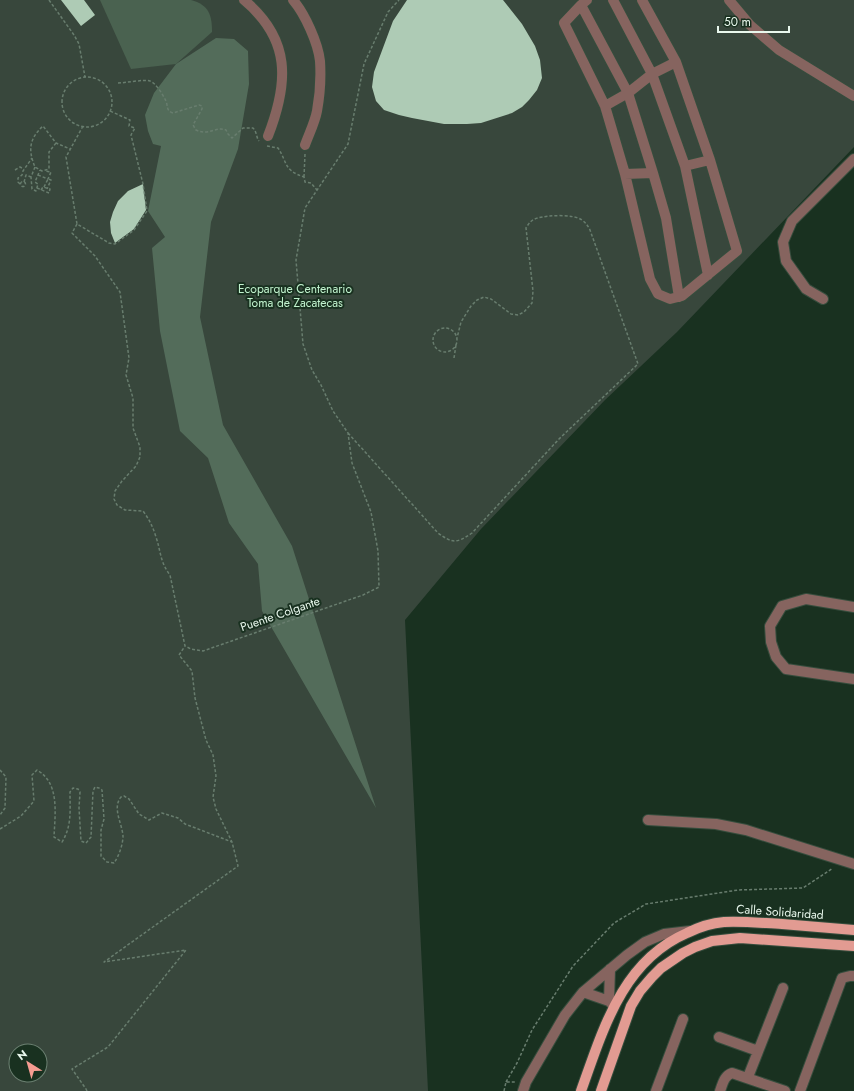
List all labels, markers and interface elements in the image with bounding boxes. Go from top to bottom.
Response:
scale bar [718,8,789,34]
text: 50 m [724,13,751,31]
park label: Ecoparque Centenario Toma de Zacatecas [238,280,352,312]
street label: Puente Colgante [238,592,322,636]
street label: Calle Solidaridad [736,900,824,924]
north arrow [8,1043,48,1083]
text: N [14,1046,30,1064]

